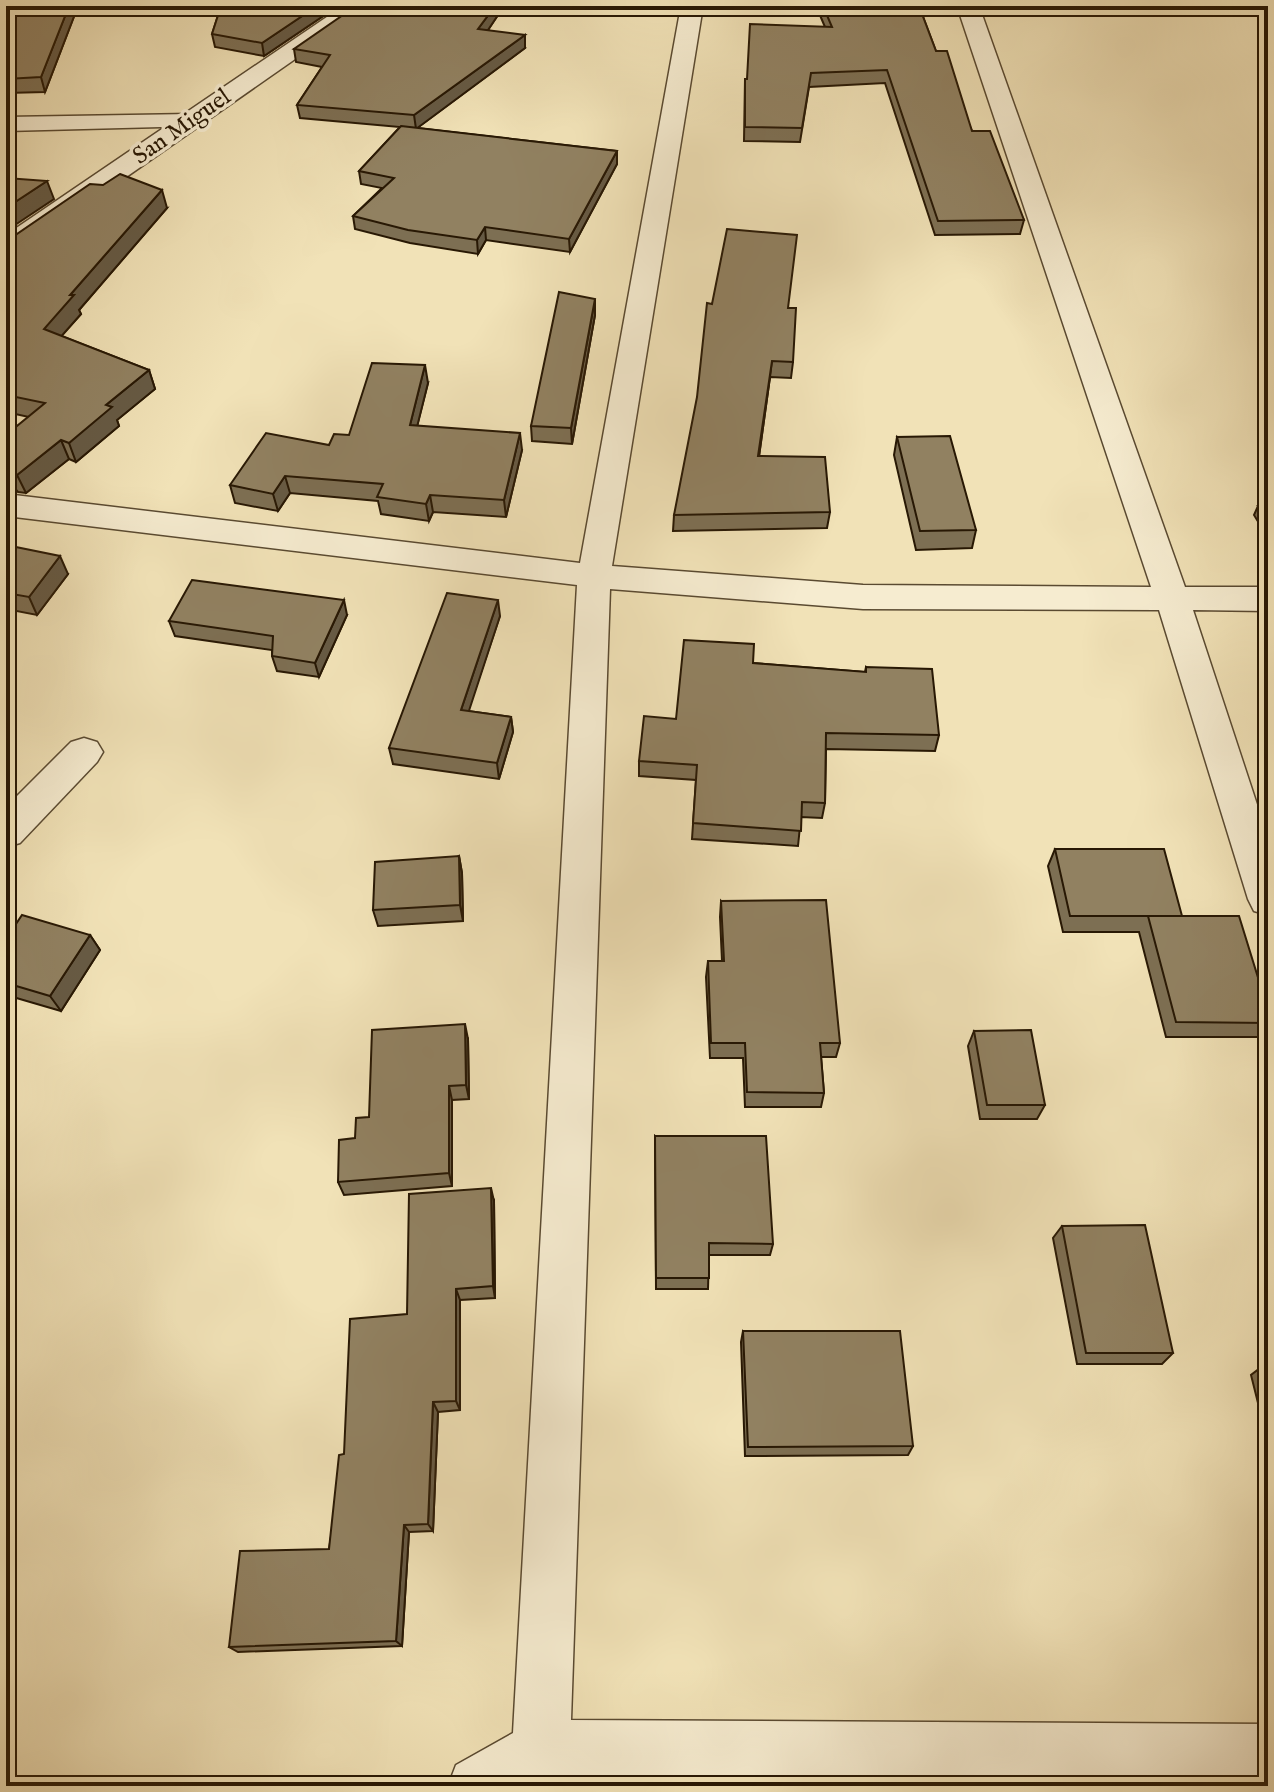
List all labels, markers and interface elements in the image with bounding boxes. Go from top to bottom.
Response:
street label: San Miguel [127,82,237,172]

